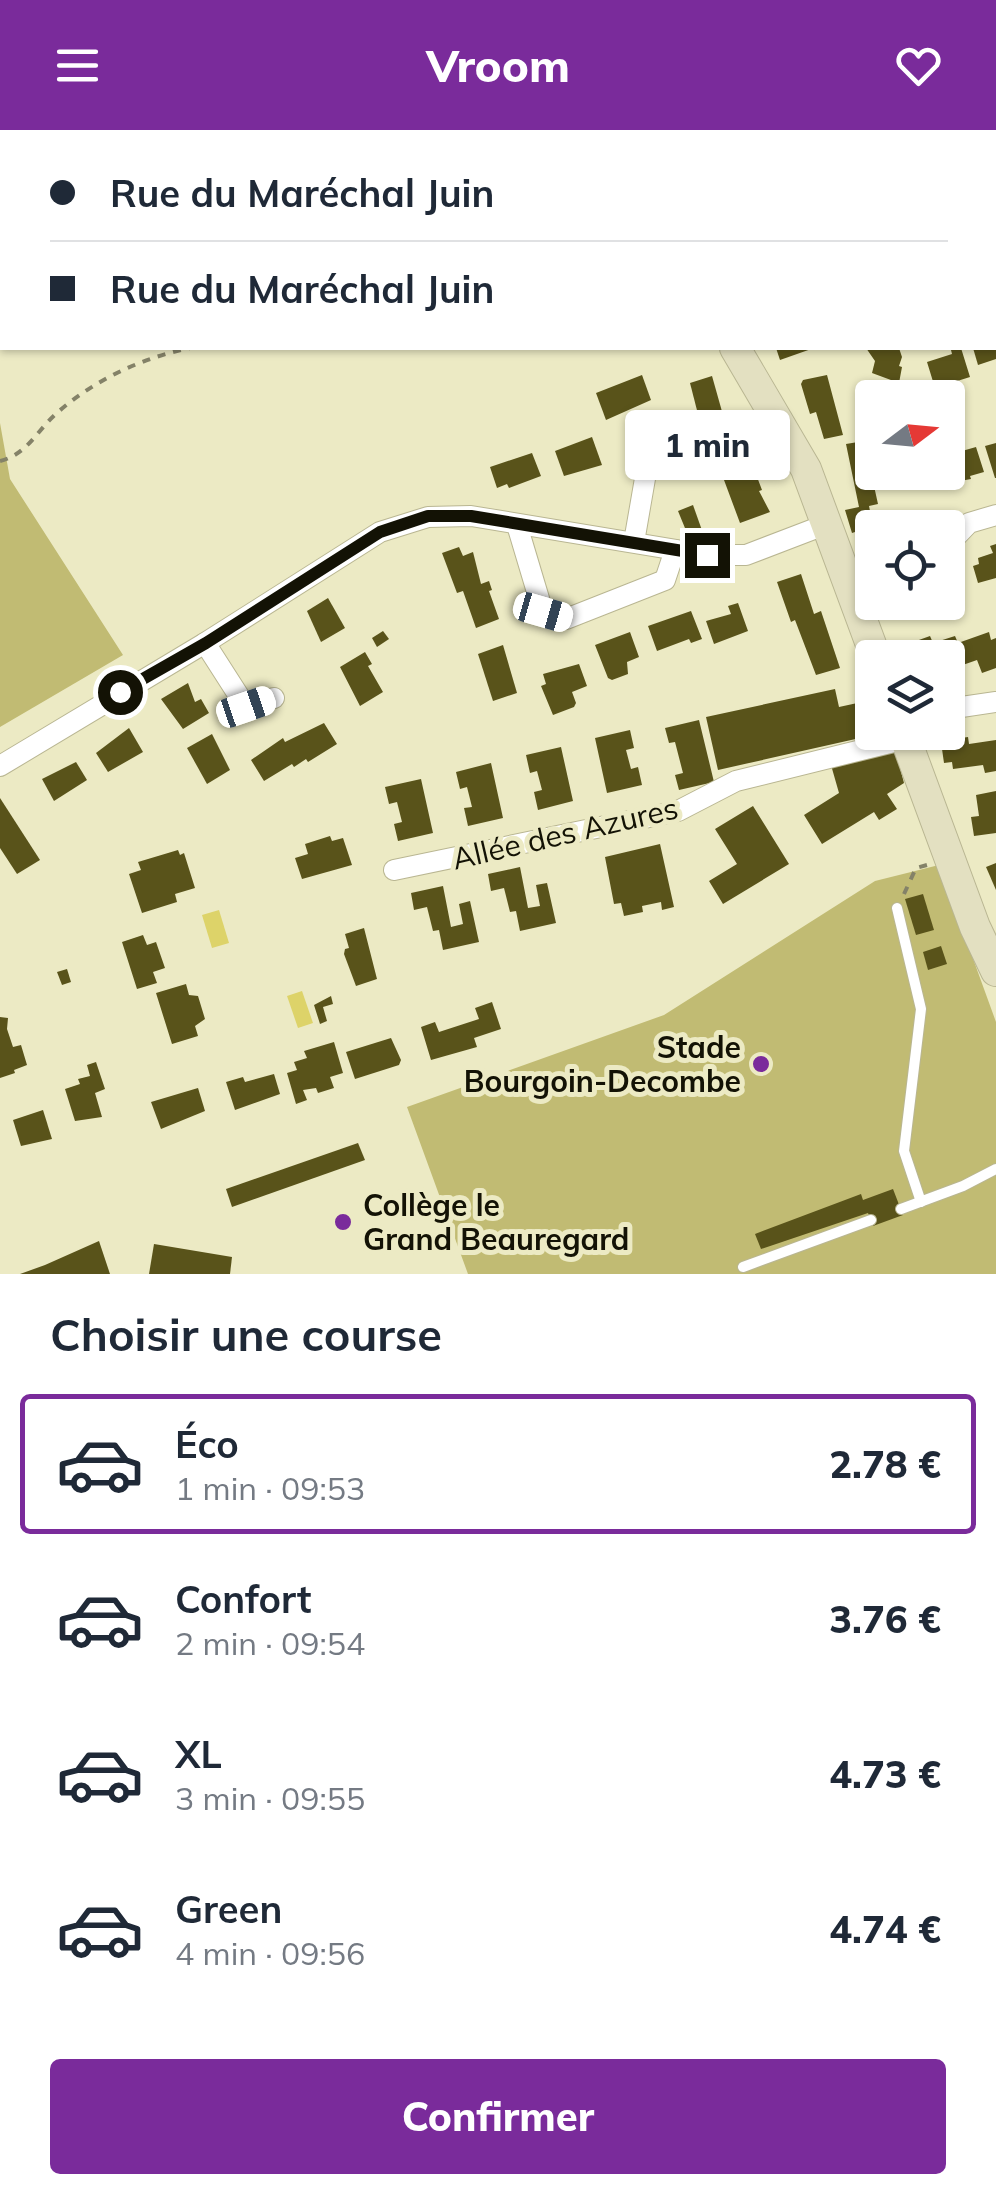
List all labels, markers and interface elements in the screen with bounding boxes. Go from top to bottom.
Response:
text: Vroom [426,37,570,93]
icon: menu [50,38,105,93]
icon: heart [891,38,946,93]
text: Rue du Maréchal Juin [110,169,494,217]
text: Rue du Maréchal Juin [110,265,494,313]
north arrow [855,380,965,490]
map controls [855,380,965,750]
callout: 1 min [624,410,790,480]
text: 1 min [665,425,750,465]
button: locate [855,510,965,620]
route end [685,533,730,578]
car [510,589,576,635]
button: layers [855,640,965,750]
route start [98,670,143,715]
car [213,683,279,731]
street label: Allée des Azures [448,789,682,877]
place label: Stade Bourgoin-Decombe [464,1028,741,1100]
marker: Stade Bourgoin-Decombe [750,1053,772,1075]
place label: Collège le Grand Beauregard [363,1186,629,1258]
marker: Collège le Grand Beauregard [332,1211,354,1233]
text: Choisir une course [50,1306,442,1362]
icon: car [55,1419,145,1509]
text: Éco [175,1420,239,1468]
text: 2.78 € [829,1440,941,1488]
text: 1 min · 09:53 [175,1468,365,1508]
icon: car [55,1574,145,1664]
text: Confort [175,1575,312,1623]
text: 3.76 € [829,1595,941,1643]
text: 2 min · 09:54 [175,1623,365,1663]
icon: car [55,1729,145,1819]
text: XL [175,1730,222,1778]
text: 4.73 € [829,1750,941,1798]
text: 3 min · 09:55 [175,1778,365,1818]
icon: car [55,1884,145,1974]
text: Green [175,1885,282,1933]
text: 4.74 € [829,1905,941,1953]
text: 4 min · 09:56 [175,1933,365,1973]
button: Confirmer [50,2059,946,2174]

